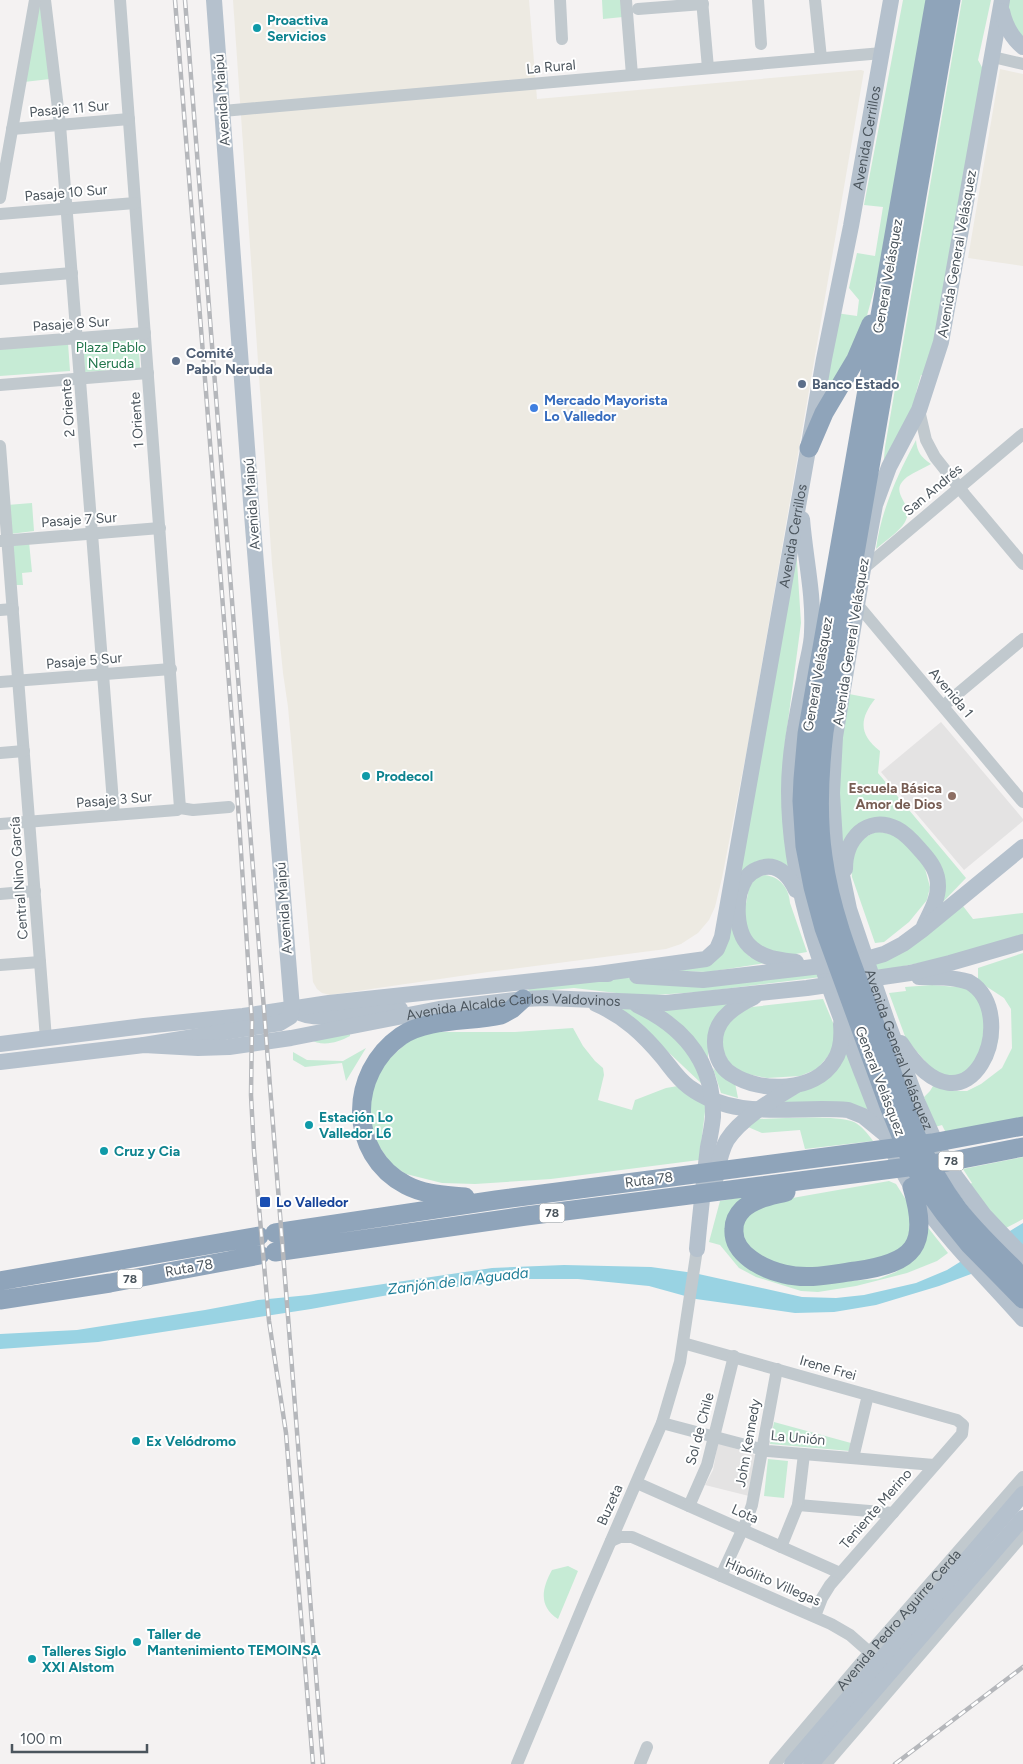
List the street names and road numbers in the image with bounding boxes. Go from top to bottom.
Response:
street label: Avenida Maipú [210,53,234,147]
street label: La Rural [526,56,576,78]
street label: Avenida Cerrillos [849,85,884,191]
street label: Pasaje 11 Sur [29,97,110,121]
street label: Avenida General Velásquez [934,169,980,339]
street label: Pasaje 10 Sur [24,181,108,205]
street label: General Velásquez [870,217,906,335]
street label: Pasaje 8 Sur [32,313,110,335]
street label: 2 Oriente [57,378,79,438]
street label: 1 Oriente [127,391,147,449]
street label: Avenida Maipú [240,457,264,551]
street label: San Andrés [900,461,966,519]
street label: Avenida Cerrillos [775,483,810,589]
street label: Pasaje 7 Sur [41,509,118,531]
street label: Avenida General Velásquez [829,557,873,727]
street label: General Velásquez [800,615,836,733]
street label: Pasaje 5 Sur [45,649,123,673]
street label: Avenida 1 [925,665,977,721]
street label: Pasaje 3 Sur [75,788,153,812]
street label: Central Nino García [6,816,32,940]
street label: Avenida Maipú [272,861,296,955]
street label: Avenida General Velásquez [862,968,938,1132]
street label: Avenida Alcalde Carlos Valdovinos [405,989,621,1024]
street label: General Velásquez [851,1024,909,1138]
road number: 78 [938,1152,964,1170]
street label: Ruta 78 [624,1169,674,1191]
road number: 78 [540,1204,564,1222]
street label: Ruta 78 [164,1255,214,1281]
road number: 78 [118,1270,142,1288]
street label: Irene Frei [798,1352,858,1384]
street label: Sol de Chile [682,1391,718,1467]
street label: John Kennedy [732,1397,764,1488]
street label: La Unión [770,1427,826,1449]
street label: Teniente Merino [837,1465,915,1553]
street label: Buzeta [593,1482,627,1528]
street label: Lota [729,1501,761,1527]
street label: Avenida Pedro Aguirre Cerda [833,1546,964,1694]
street label: Hipólito Villegas [723,1554,823,1610]

